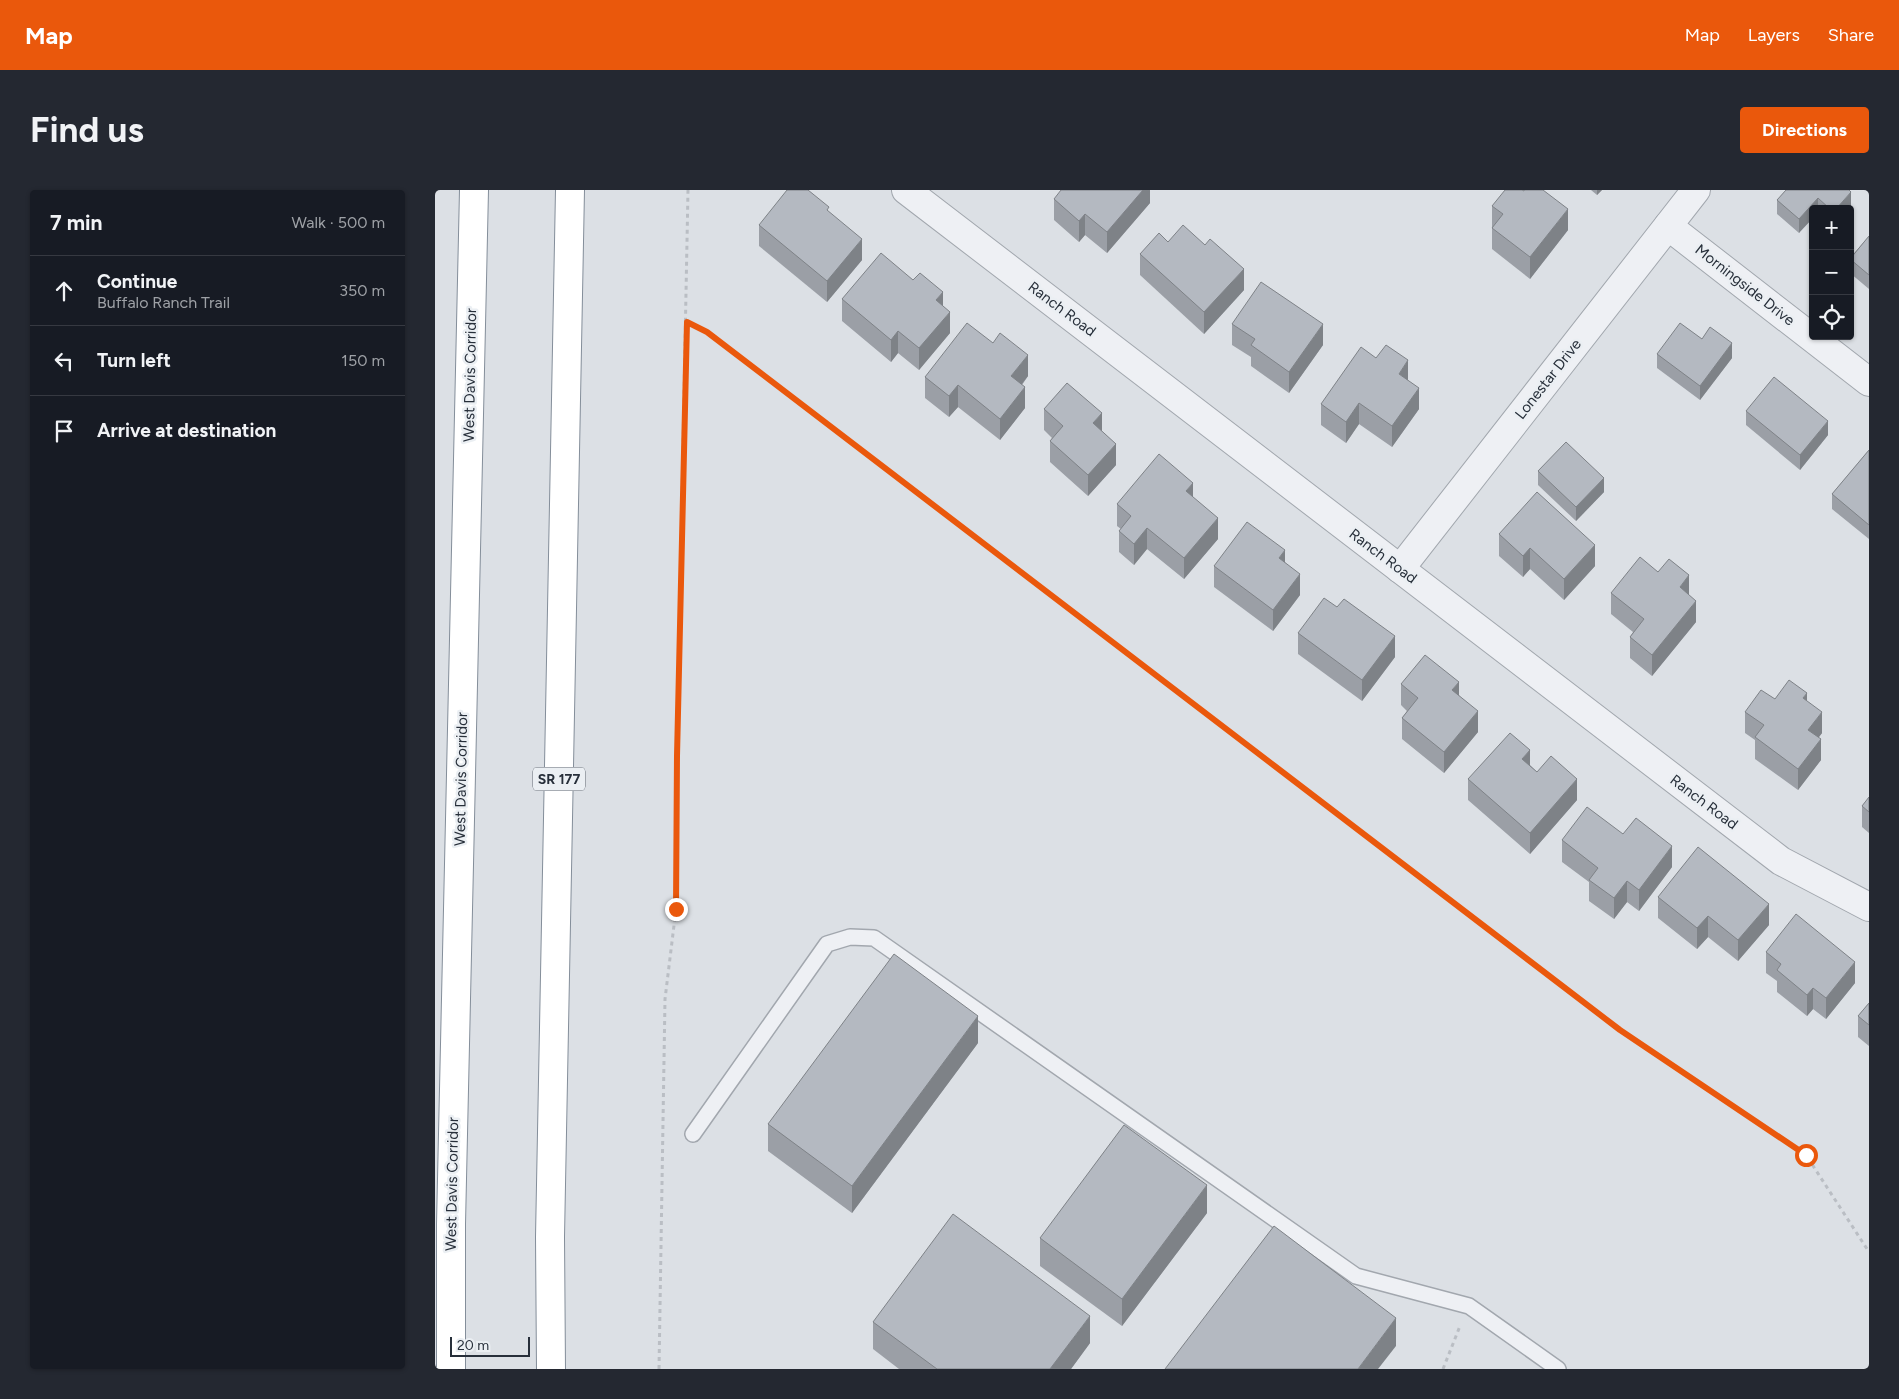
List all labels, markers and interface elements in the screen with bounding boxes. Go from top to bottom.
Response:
text: Map [25,21,73,50]
text: Map [1685,24,1720,46]
text: Layers [1748,24,1800,46]
text: Share [1828,24,1874,46]
button: Directions [1740,107,1869,153]
text: Find us [30,109,144,151]
map controls [1809,205,1854,340]
button: + [1809,205,1854,250]
text: 7 min [50,210,102,235]
text: Walk · 500 m [292,213,385,232]
street label: Morningside Drive [1692,241,1798,329]
button: − [1809,250,1854,295]
text: Continue [97,270,177,293]
icon: ahead [50,277,78,305]
street label: Ranch Road [1025,278,1099,340]
text: 350 m [339,281,385,300]
text: Buffalo Ranch Trail [97,293,230,312]
button: locate [1809,295,1854,340]
street label: West Davis Corridor [460,308,480,442]
street label: Lonestar Drive [1511,335,1585,423]
icon: left [50,347,78,375]
text: Turn left [97,349,171,372]
text: 150 m [341,351,385,370]
icon: arrive [50,417,78,445]
text: Arrive at destination [97,419,276,442]
street label: Ranch Road [1346,525,1420,587]
street label: West Davis Corridor [451,712,471,846]
road number: SR 177 [533,768,585,790]
street label: Ranch Road [1667,771,1741,833]
route end [665,898,688,921]
street label: West Davis Corridor [442,1117,462,1251]
route start [1795,1144,1818,1167]
scale bar [450,1334,530,1357]
text: 20 m [457,1337,489,1354]

